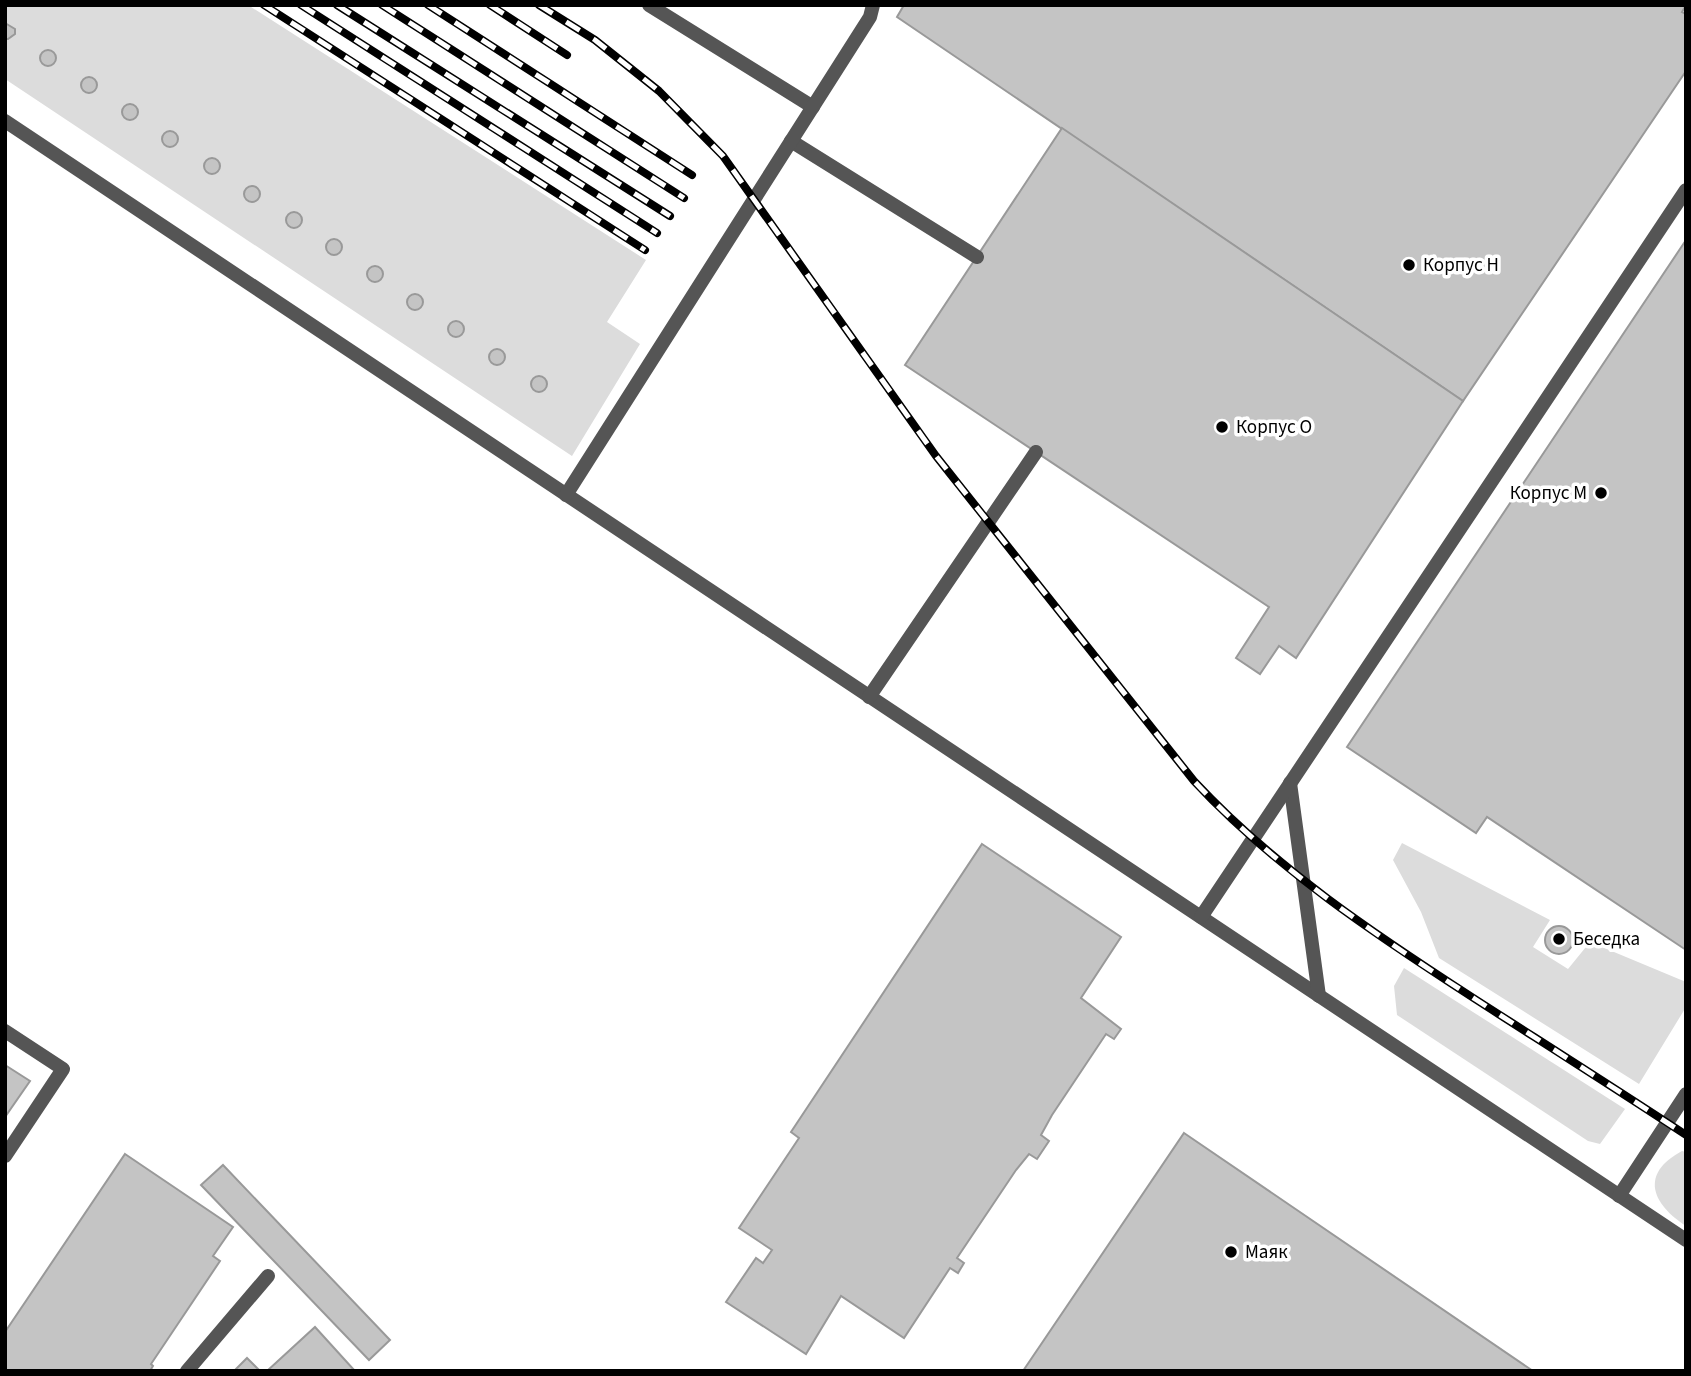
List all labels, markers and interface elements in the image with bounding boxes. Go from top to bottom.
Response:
place label: Корпус Н [1423,252,1499,279]
marker: Корпус Н [1401,257,1417,273]
place label: Корпус О [1236,414,1312,441]
marker: Корпус О [1214,419,1230,435]
place label: Корпус М [1510,480,1587,507]
marker: Корпус М [1593,485,1609,501]
place label: Беседка [1573,926,1640,953]
marker: Беседка [1551,931,1567,947]
place label: Маяк [1245,1239,1288,1266]
marker: Маяк [1223,1244,1239,1260]

